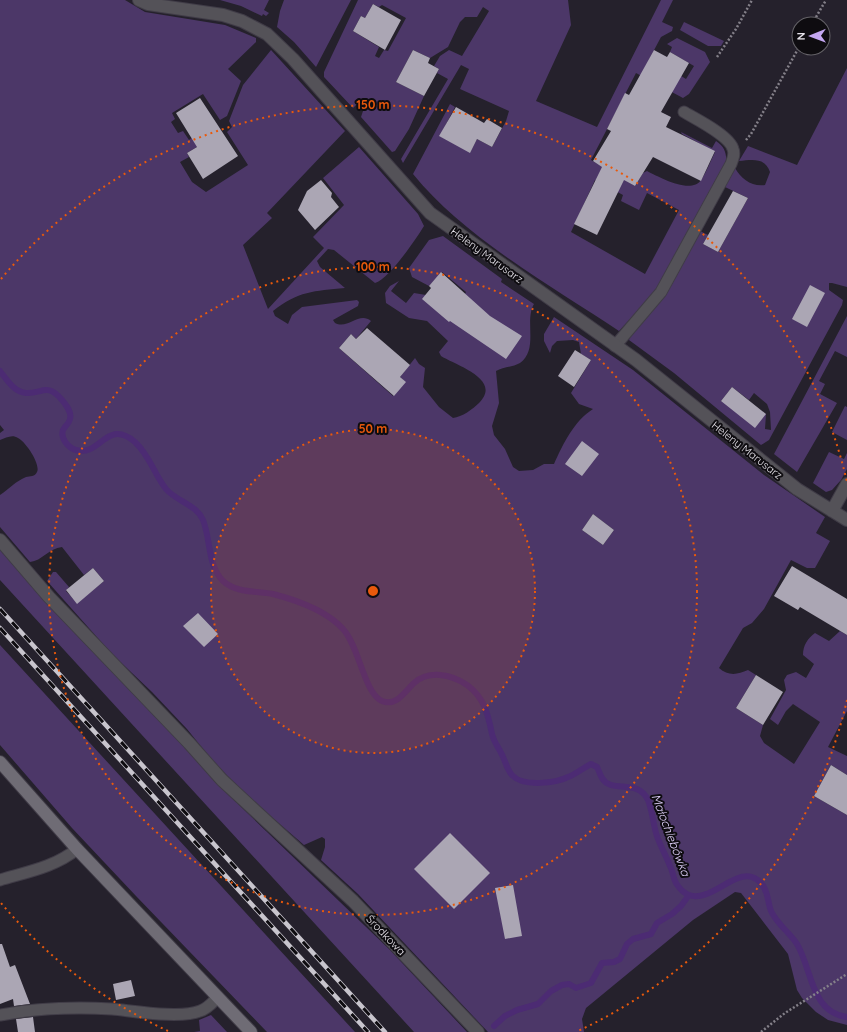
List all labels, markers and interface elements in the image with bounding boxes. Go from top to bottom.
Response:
north arrow [791,16,831,56]
text: N [794,32,808,40]
text: 150 m [356,97,390,112]
street label: Heleny Marusarz [448,224,526,286]
text: 100 m [356,259,390,274]
street label: Heleny Marusarz [709,418,785,482]
text: 50 m [359,421,387,436]
centre of rings [366,584,380,598]
water label: Małochlebówka [648,792,694,879]
street label: Środkowa [363,912,409,958]

